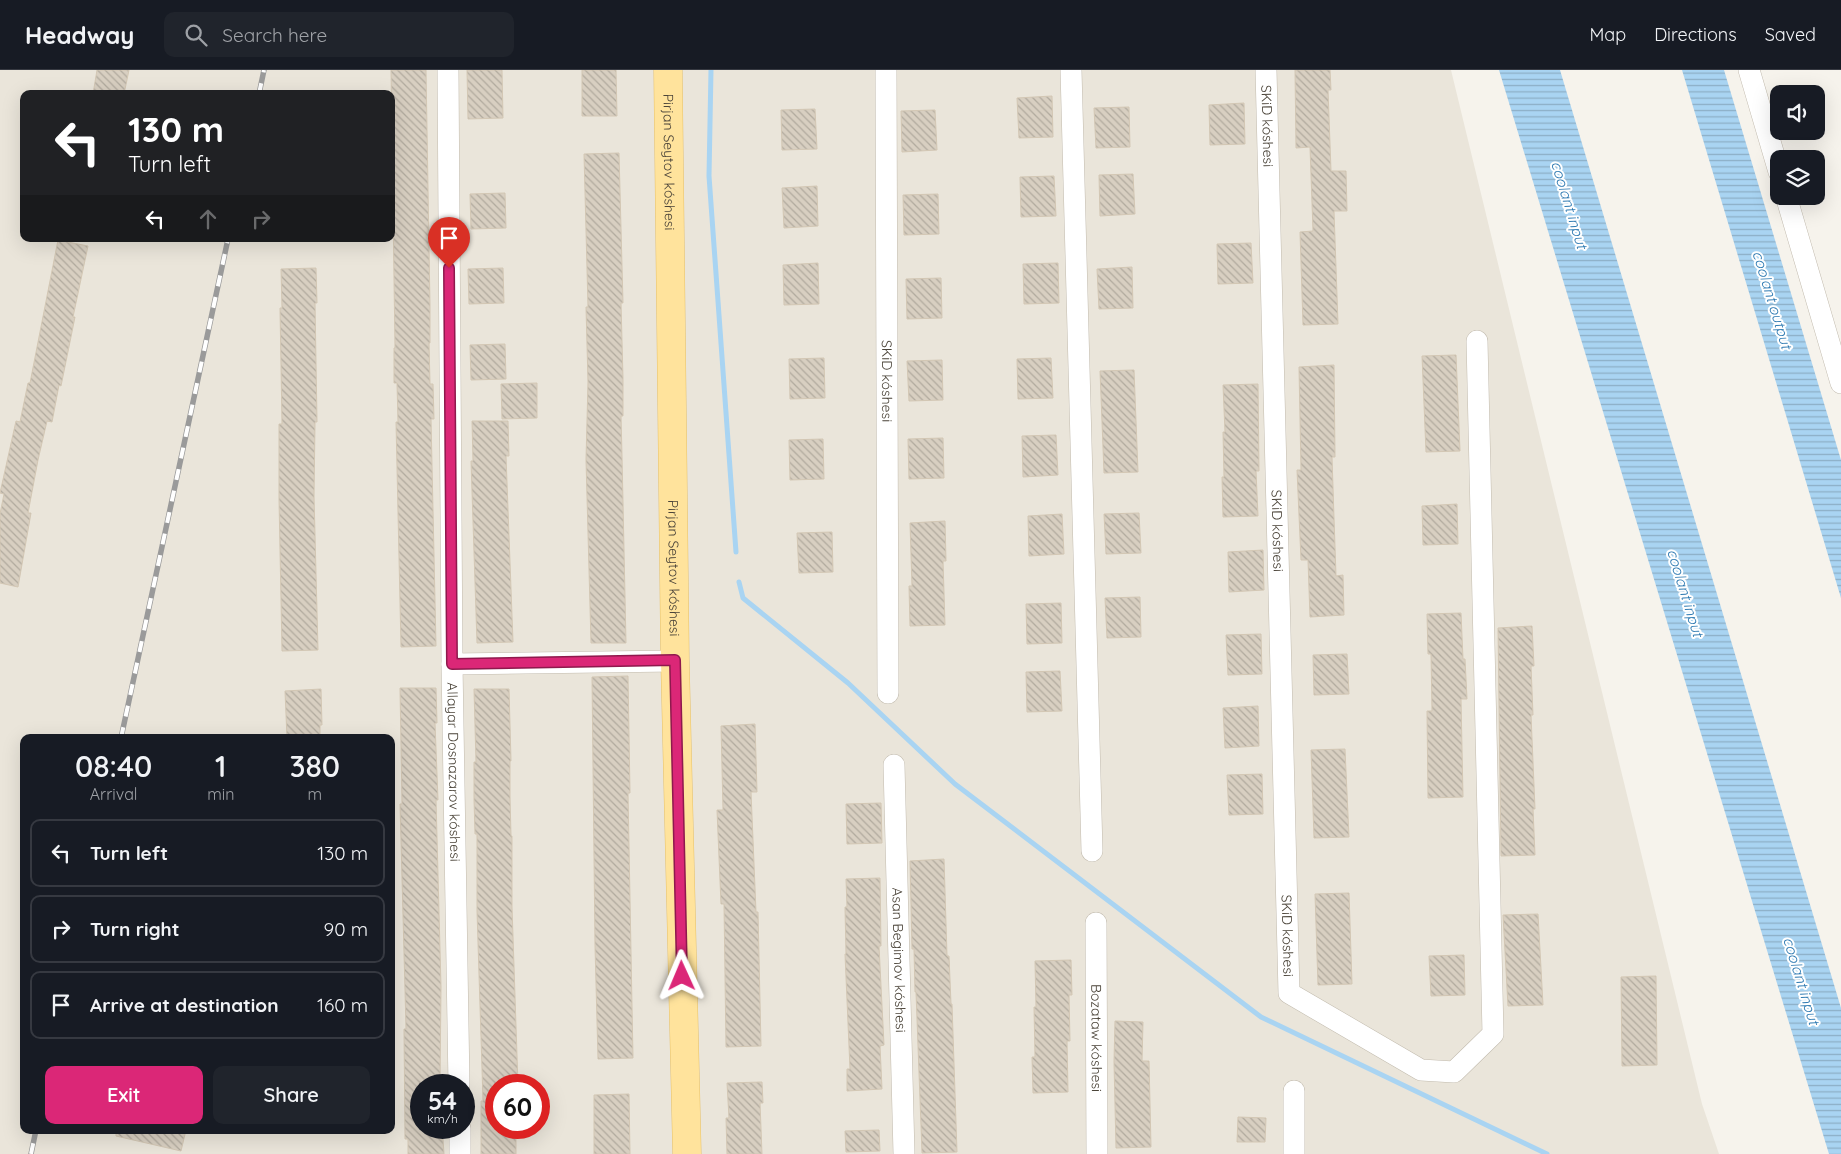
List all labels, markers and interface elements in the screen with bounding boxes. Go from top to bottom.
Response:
search box [164,12,514,57]
text: Headway [25,20,134,50]
icon: search [182,21,210,49]
text: Search here [222,23,327,47]
text: Map [1589,23,1626,46]
text: Directions [1654,23,1737,46]
text: Saved [1765,23,1816,46]
street label: SKiD kóshesi [1257,85,1277,167]
map controls [1770,85,1825,205]
button: sound [1770,85,1825,140]
street label: Pirjan Seytov kóshesi [659,94,679,230]
text: 130 m [128,107,224,151]
icon: left [45,110,110,175]
text: Turn left [128,150,211,178]
button: layers [1770,150,1825,205]
water label: coolant input [1547,159,1592,253]
icon: left [141,205,169,233]
icon: ahead [194,205,222,233]
icon: right [247,205,275,233]
pin [428,217,470,268]
icon: arrive [435,224,463,252]
water label: coolant output [1749,248,1797,353]
street label: SKiD kóshesi [878,340,896,422]
street label: SKiD kóshesi [1267,490,1288,572]
street label: Pirjan Seytov kóshesi [664,499,684,636]
water label: coolant input [1663,547,1708,641]
street label: Allayar Dosnazarov kóshesi [443,682,464,862]
text: 08:40 [75,747,152,785]
text: 1 [215,747,227,785]
text: 380 [289,747,340,785]
text: Arrival [90,784,138,804]
text: min [207,784,234,804]
text: m [307,784,322,804]
icon: left [47,839,75,867]
text: Turn left [90,841,168,865]
text: 130 m [317,841,368,865]
street label: Asan Begimov kóshesi [888,887,910,1033]
street label: SKiD kóshesi [1278,894,1298,977]
icon: right [47,915,75,943]
text: Turn right [90,917,179,941]
text: 90 m [324,917,368,941]
water label: coolant input [1779,935,1824,1029]
position arrow [655,949,707,1001]
street label: Bozataw kóshesi [1087,984,1106,1092]
icon: arrive [47,991,75,1019]
text: Arrive at destination [90,993,279,1017]
text: 160 m [317,993,368,1017]
button: Exit [45,1066,203,1124]
button: Share [213,1066,370,1124]
speed limit sign: 60 [485,1074,550,1139]
text: 54 [428,1085,457,1116]
text: km/h [427,1111,458,1126]

